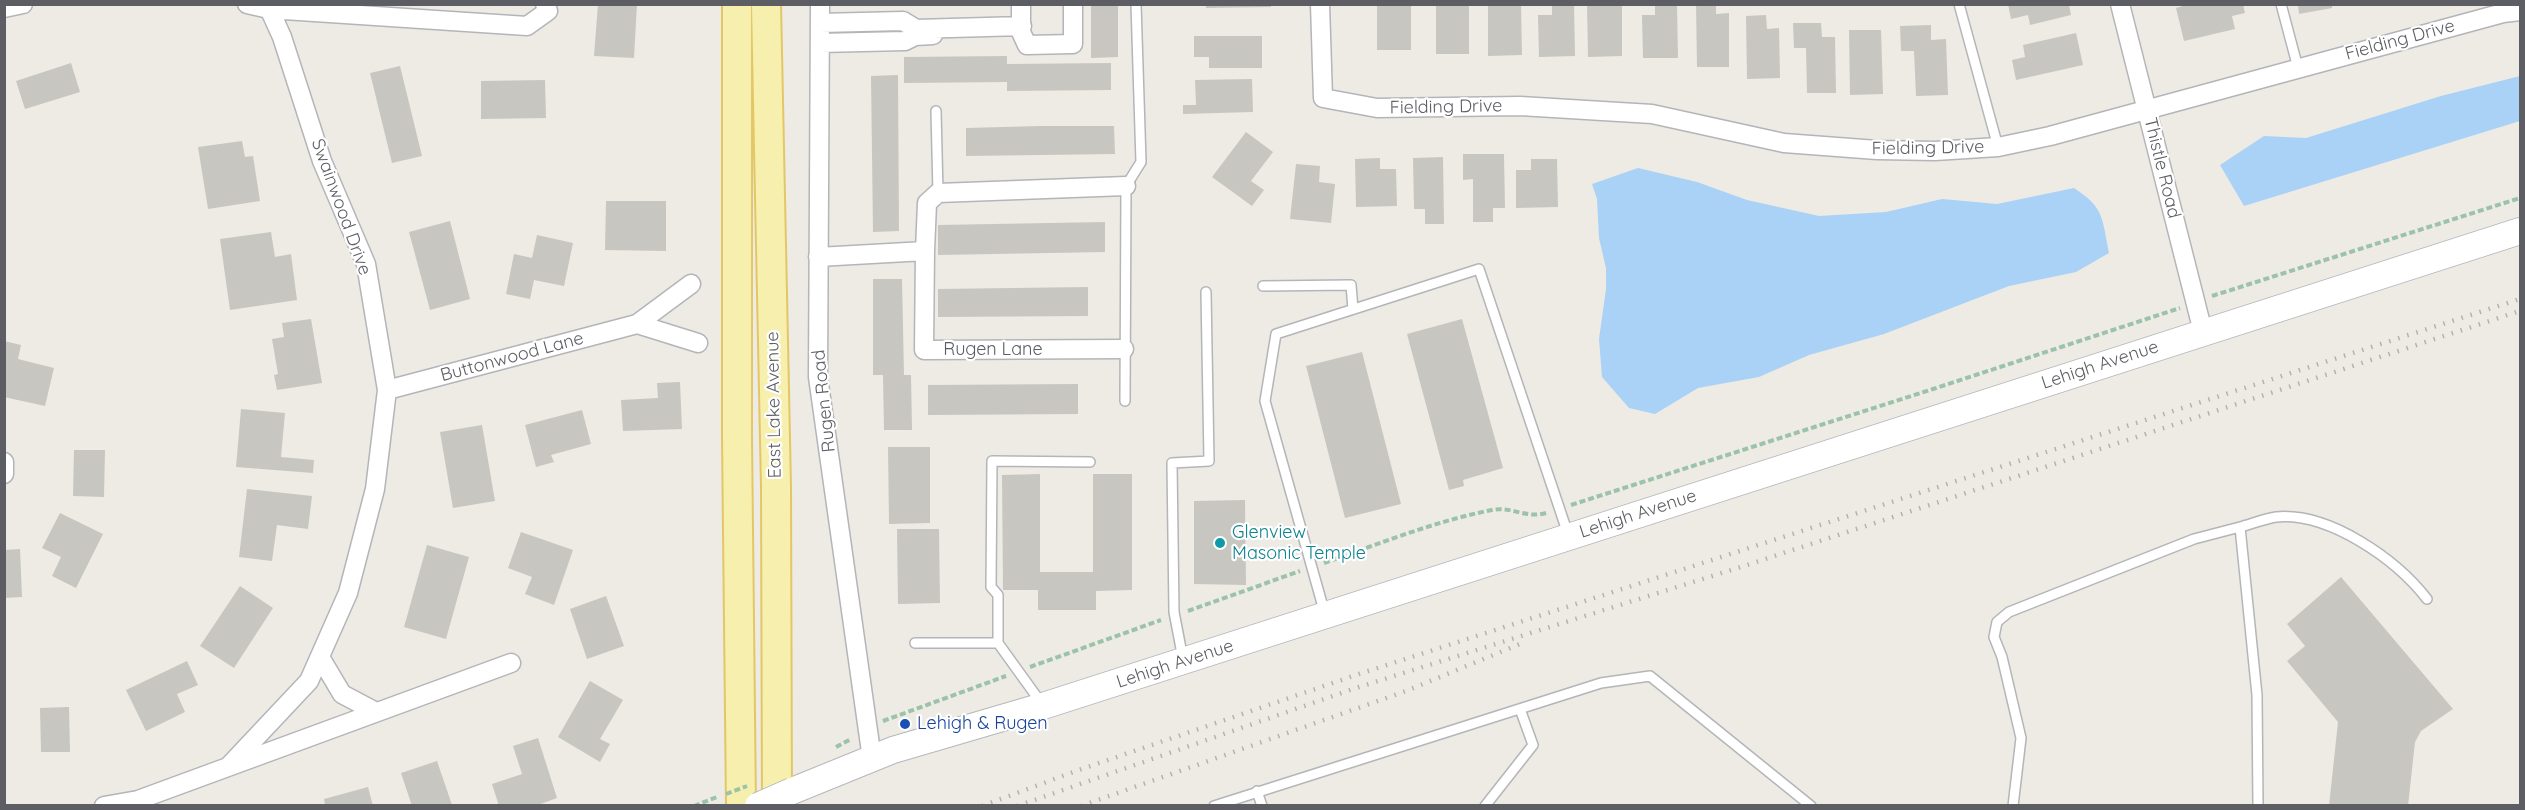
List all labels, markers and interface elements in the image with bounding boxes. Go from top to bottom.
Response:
street label: Fielding Drive [2343,15,2457,65]
street label: Fielding Drive [1389,95,1503,119]
street label: Thistle Road [2139,115,2185,221]
street label: Swainwood Drive [306,136,376,278]
street label: Fielding Drive [1871,136,1985,160]
street label: Buttonwood Lane [438,327,586,387]
street label: East Lake Avenue [762,331,786,479]
street label: Lehigh Avenue [2039,336,2161,394]
street label: Rugen Lane [943,339,1043,361]
street label: Rugen Road [808,349,840,453]
street label: Lehigh Avenue [1577,485,1699,543]
place label: Glenview Masonic Temple [1232,522,1366,564]
marker: Glenview Masonic Temple [1213,536,1227,550]
street label: Lehigh Avenue [1114,635,1236,693]
place label: Lehigh & Rugen [917,713,1048,735]
marker: Lehigh & Rugen [898,717,912,731]

